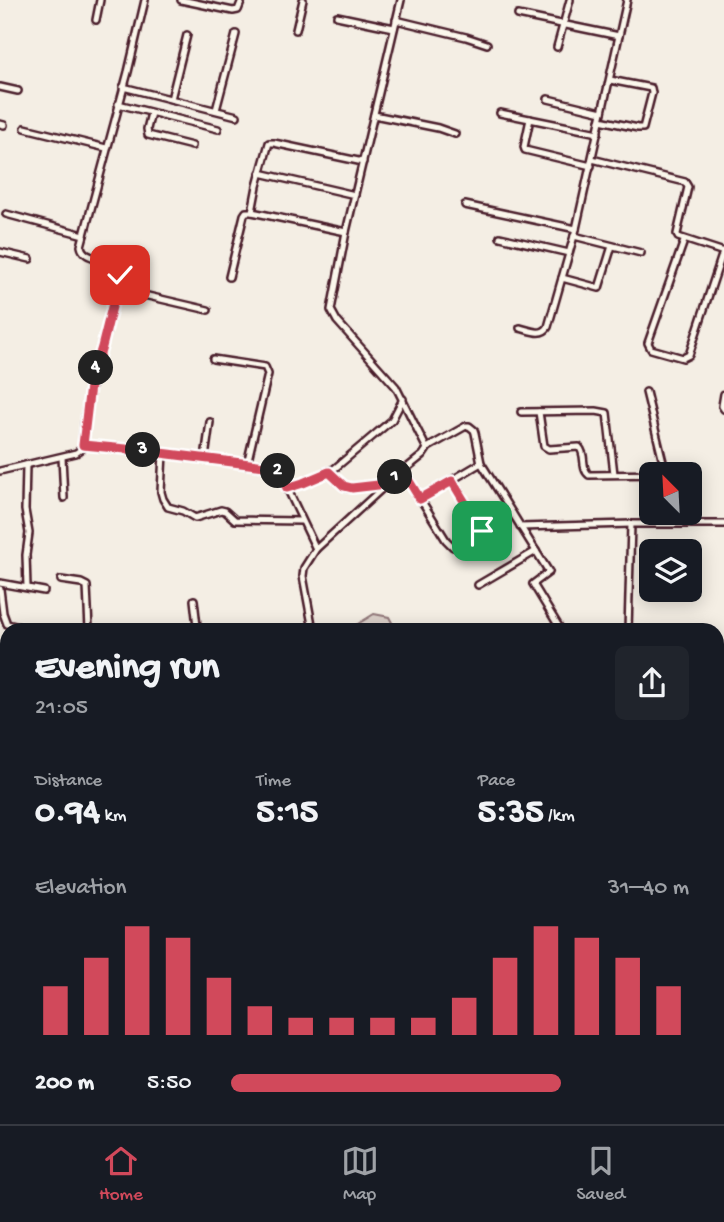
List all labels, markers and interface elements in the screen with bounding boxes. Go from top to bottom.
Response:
pin [90,245,150,305]
icon: check [101,256,139,294]
pin: 4 [78,350,114,386]
text: 4 [91,356,100,379]
pin: 3 [125,433,160,468]
text: 3 [138,438,147,461]
pin: 2 [260,454,296,489]
text: 2 [273,459,282,482]
pin: 1 [378,460,412,494]
north arrow [639,462,702,525]
map controls [639,462,702,602]
text: 1 [391,465,398,488]
pin [452,501,512,561]
icon: arrive [463,512,501,550]
button: layers [639,539,702,602]
button: share [615,646,689,720]
text: Evening run [35,647,219,691]
text: 21:05 [35,695,88,722]
text: Distance [35,770,102,793]
text: Time [256,770,291,793]
text: Pace [478,770,515,793]
text: 0.94 [35,793,100,834]
text: 5:15 [256,793,318,834]
text: 5:35 [478,793,544,834]
text: km [100,805,126,828]
text: /km [544,805,575,828]
text: Elevation [35,875,126,902]
text: 31–40 m [608,875,689,902]
text: 200 m [35,1070,94,1097]
text: 5:50 [147,1070,191,1097]
tab: Home [99,1142,143,1207]
tab: Map [341,1142,379,1207]
tab: Saved [576,1142,625,1207]

